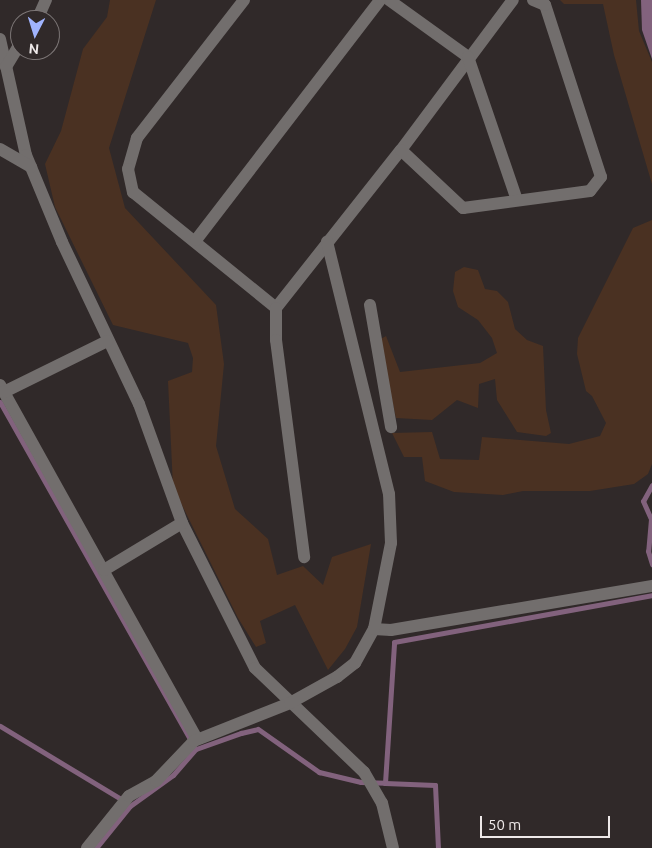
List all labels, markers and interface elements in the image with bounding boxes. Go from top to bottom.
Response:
north arrow [10,10,60,60]
text: N [28,41,40,57]
scale bar [482,806,612,838]
text: 50 m [488,816,521,833]

